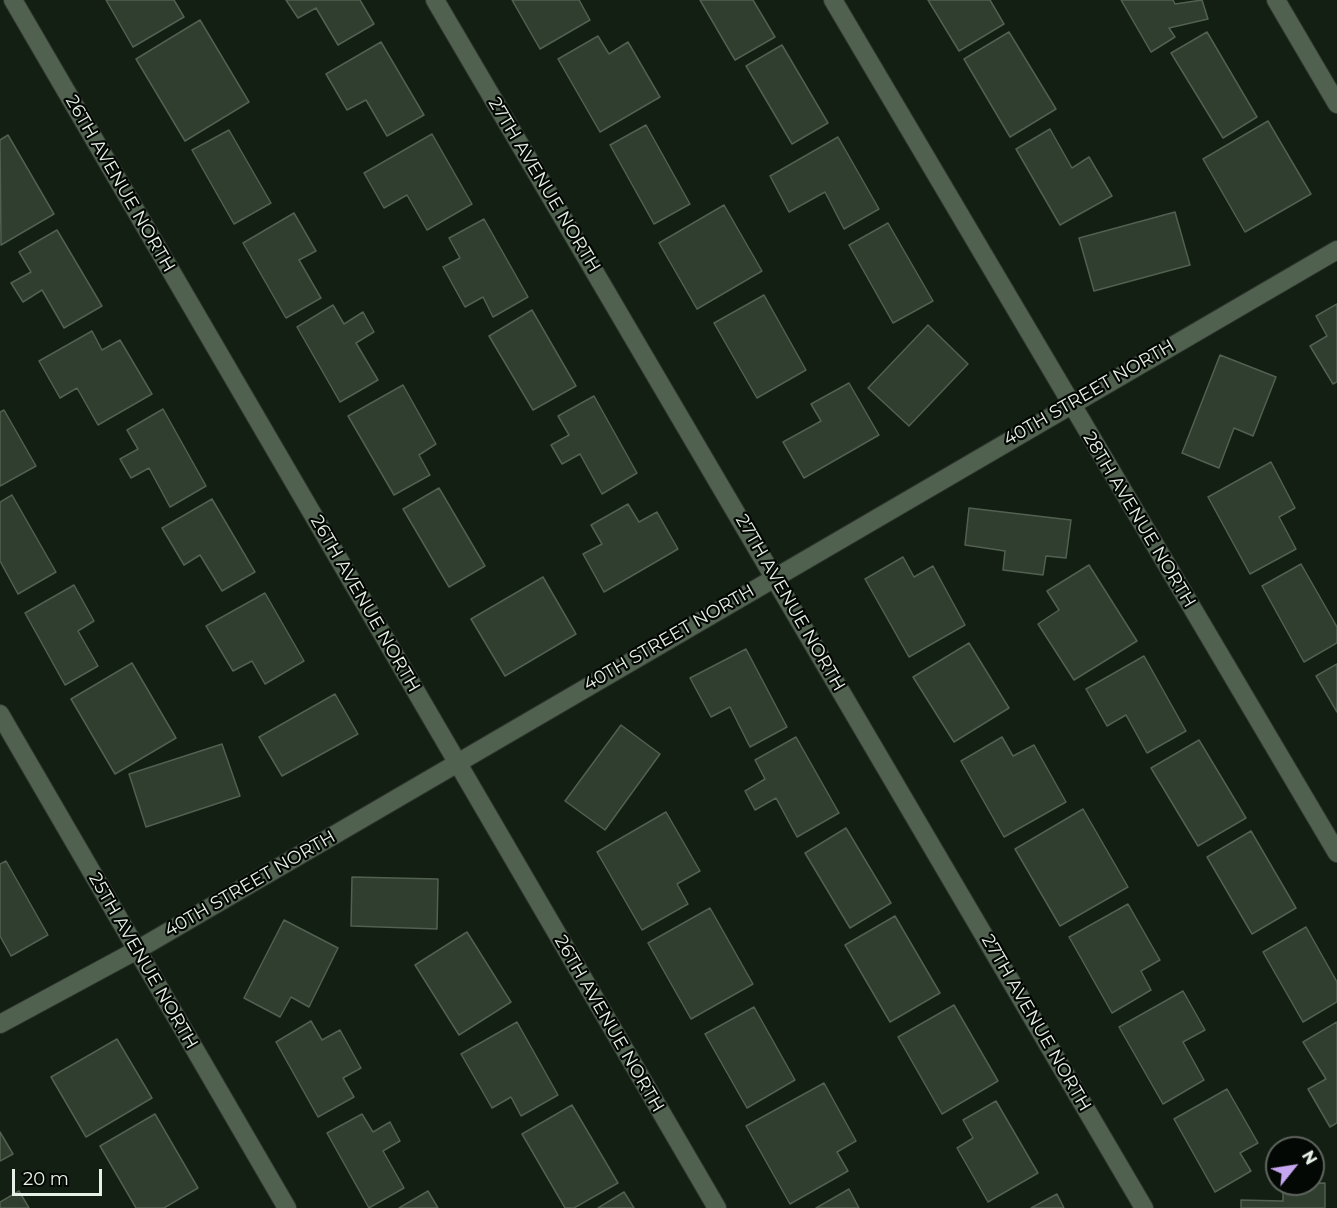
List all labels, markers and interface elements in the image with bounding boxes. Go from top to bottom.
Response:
street label: 26TH AVENUE NORTH [61,92,179,276]
street label: 27TH AVENUE NORTH [483,94,605,276]
street label: 40TH STREET NORTH [1000,335,1178,451]
street label: 28TH AVENUE NORTH [1078,428,1200,612]
street label: 27TH AVENUE NORTH [731,511,849,695]
street label: 26TH AVENUE NORTH [306,512,424,696]
street label: 40TH STREET NORTH [580,580,758,696]
street label: 40TH STREET NORTH [161,826,339,942]
street label: 25TH AVENUE NORTH [84,869,202,1053]
street label: 27TH AVENUE NORTH [977,931,1095,1115]
street label: 26TH AVENUE NORTH [550,932,668,1116]
north arrow [1265,1136,1325,1196]
text: N [1298,1147,1321,1168]
scale bar [15,1157,105,1195]
text: 20 m [23,1168,69,1190]

